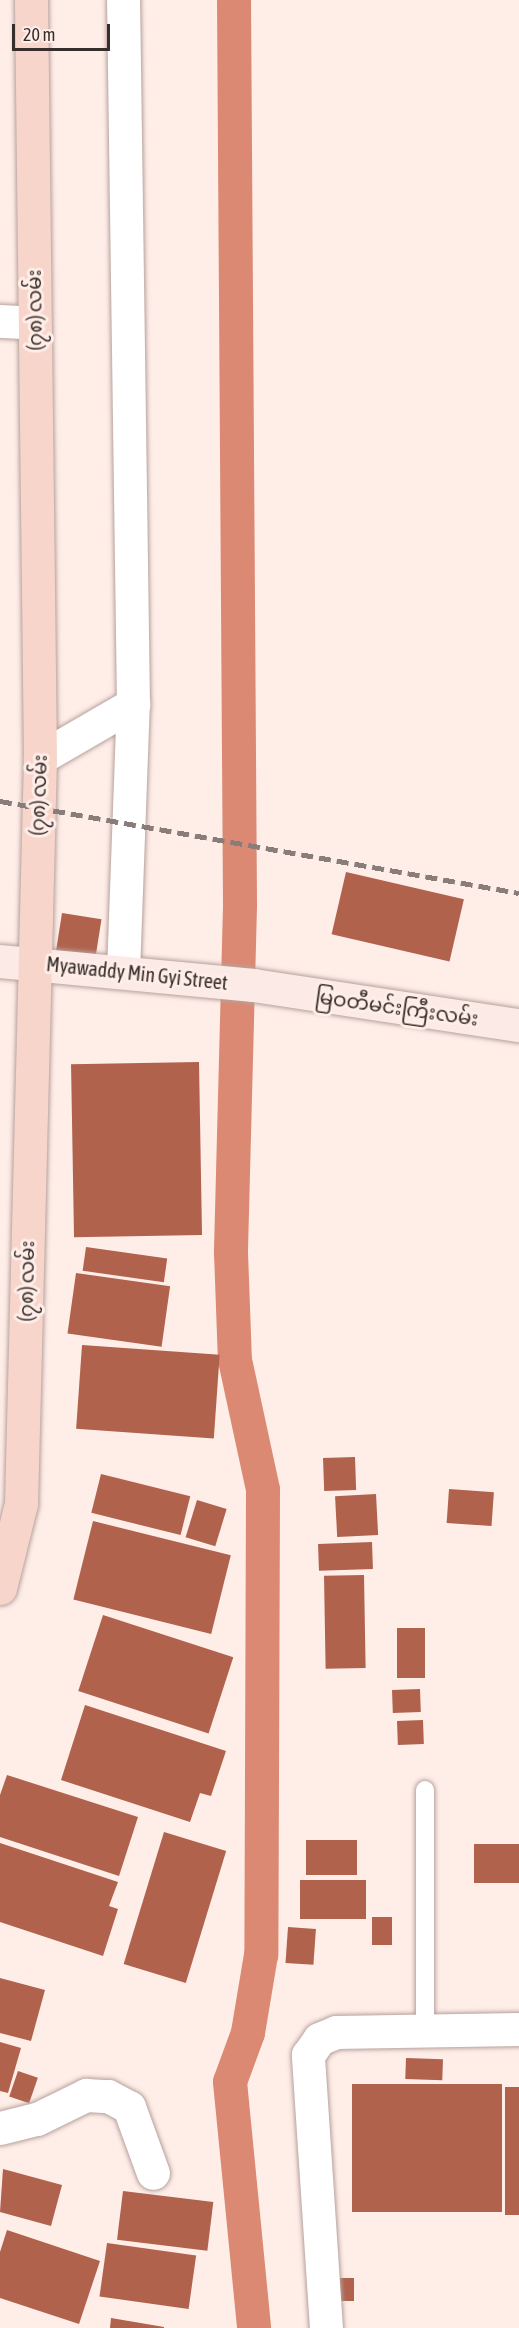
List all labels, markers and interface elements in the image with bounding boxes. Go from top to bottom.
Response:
scale bar [15,12,112,50]
text: 20 m [23,24,55,45]
street label: (၇၈) လမ်း [21,269,47,351]
street label: (၇၈) လမ်း [25,754,51,836]
street label: Myawaddy Min Gyi Street [45,952,229,994]
street label: မြဝတီမင်းကြီးလမ်း [314,984,480,1030]
street label: (၇၈) လမ်း [13,1240,39,1322]

